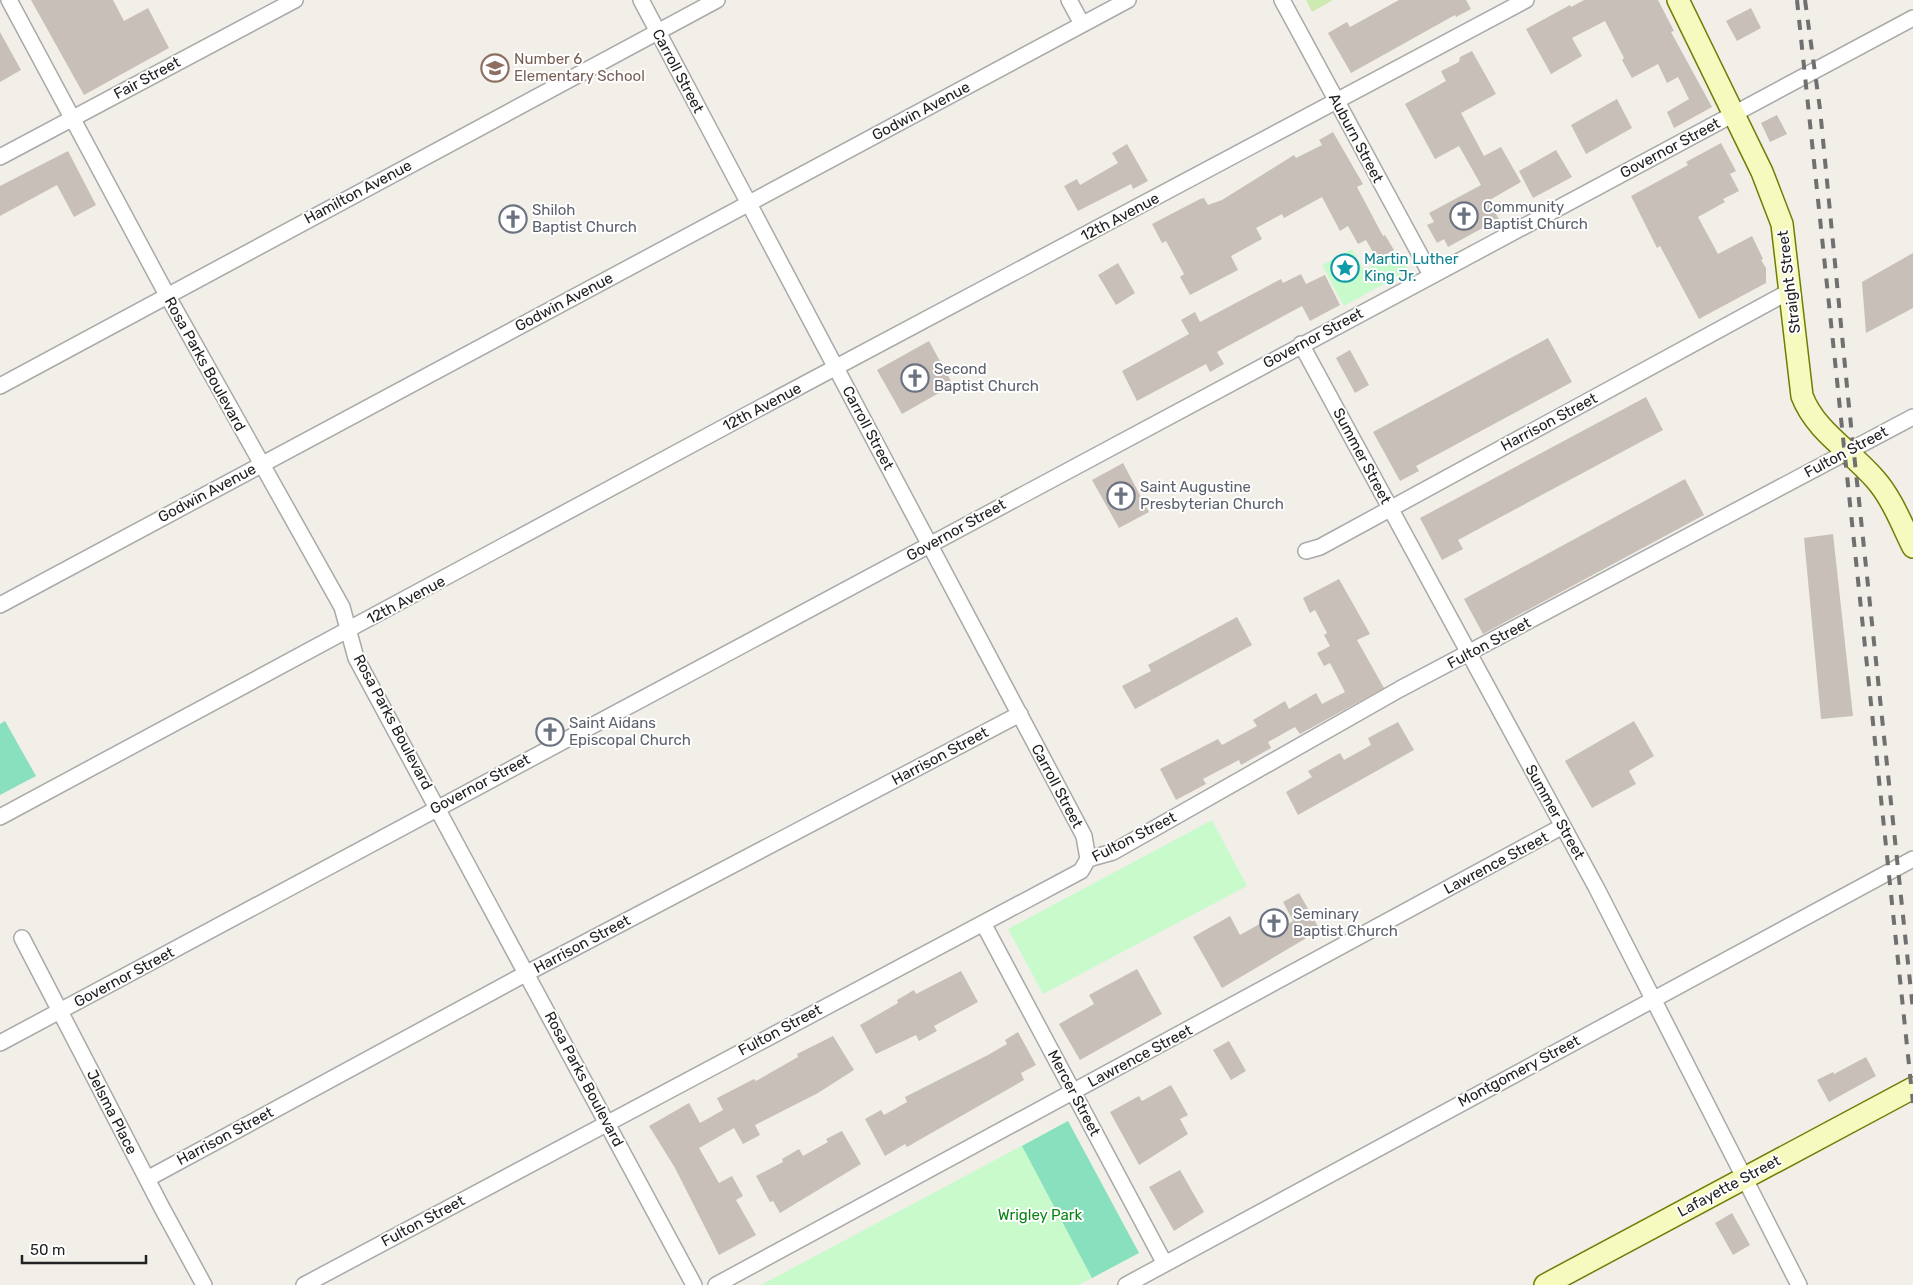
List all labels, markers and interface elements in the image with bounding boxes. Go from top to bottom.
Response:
street label: Carroll Street [648,26,708,116]
place label: Number 6 Elementary School [514,50,645,85]
street label: Fair Street [111,53,183,103]
school or university icon: Number 6 Elementary School [480,53,510,83]
street label: Godwin Avenue [869,78,973,144]
street label: Auburn Street [1325,90,1387,186]
street label: Governor Street [1617,114,1723,182]
street label: Hamilton Avenue [301,156,415,228]
street label: 12th Avenue [1078,189,1162,245]
place label: Community Baptist Church [1483,198,1588,233]
place label: Shiloh Baptist Church [532,201,637,236]
church icon: Community Baptist Church [1449,201,1479,231]
church icon: Shiloh Baptist Church [498,204,528,234]
street label: Straight Street [1774,229,1804,334]
place label: Martin Luther King Jr. [1364,250,1459,285]
place icon: Martin Luther King Jr. [1330,253,1360,283]
street label: Godwin Avenue [512,269,616,335]
street label: Rosa Parks Boulevard [161,294,249,434]
street label: Governor Street [1260,304,1366,372]
place label: Second Baptist Church [934,360,1039,395]
church icon: Second Baptist Church [900,363,930,393]
street label: 12th Avenue [720,379,804,435]
street label: Carroll Street [838,383,898,473]
street label: Harrison Street [1498,389,1600,455]
street label: Summer Street [1329,405,1395,507]
street label: Fulton Street [1801,422,1891,482]
street label: Godwin Avenue [155,460,259,526]
place label: Saint Augustine Presbyterian Church [1140,478,1284,513]
church icon: Saint Augustine Presbyterian Church [1106,481,1136,511]
street label: Governor Street [903,495,1009,565]
street label: 12th Avenue [364,572,448,628]
street label: Fulton Street [1444,613,1534,673]
street label: Rosa Parks Boulevard [350,651,436,793]
place label: Saint Aidans Episcopal Church [569,714,691,749]
church icon: Saint Aidans Episcopal Church [535,717,565,747]
street label: Harrison Street [889,723,991,789]
street label: Carroll Street [1027,741,1087,831]
street label: Governor Street [427,750,533,818]
street label: Summer Street [1521,761,1589,863]
street label: Fulton Street [1089,808,1179,866]
street label: Lawrence Street [1441,828,1551,898]
place label: Seminary Baptist Church [1293,905,1398,940]
church icon: Seminary Baptist Church [1259,908,1289,938]
street label: Harrison Street [531,911,633,977]
street label: Governor Street [71,943,177,1011]
street label: Fulton Street [735,1000,825,1060]
street label: Rosa Parks Boulevard [541,1008,627,1150]
street label: Lawrence Street [1085,1021,1195,1091]
street label: Montgomery Street [1455,1031,1583,1111]
street label: Mercer Street [1044,1047,1104,1139]
street label: Jelsma Place [83,1067,141,1157]
street label: Harrison Street [174,1103,276,1169]
street label: Lafayette Street [1674,1151,1784,1221]
street label: Fulton Street [378,1191,468,1251]
park label: Wrigley Park [998,1206,1083,1224]
scale bar [22,1232,146,1264]
text: 50 m [30,1241,65,1259]

